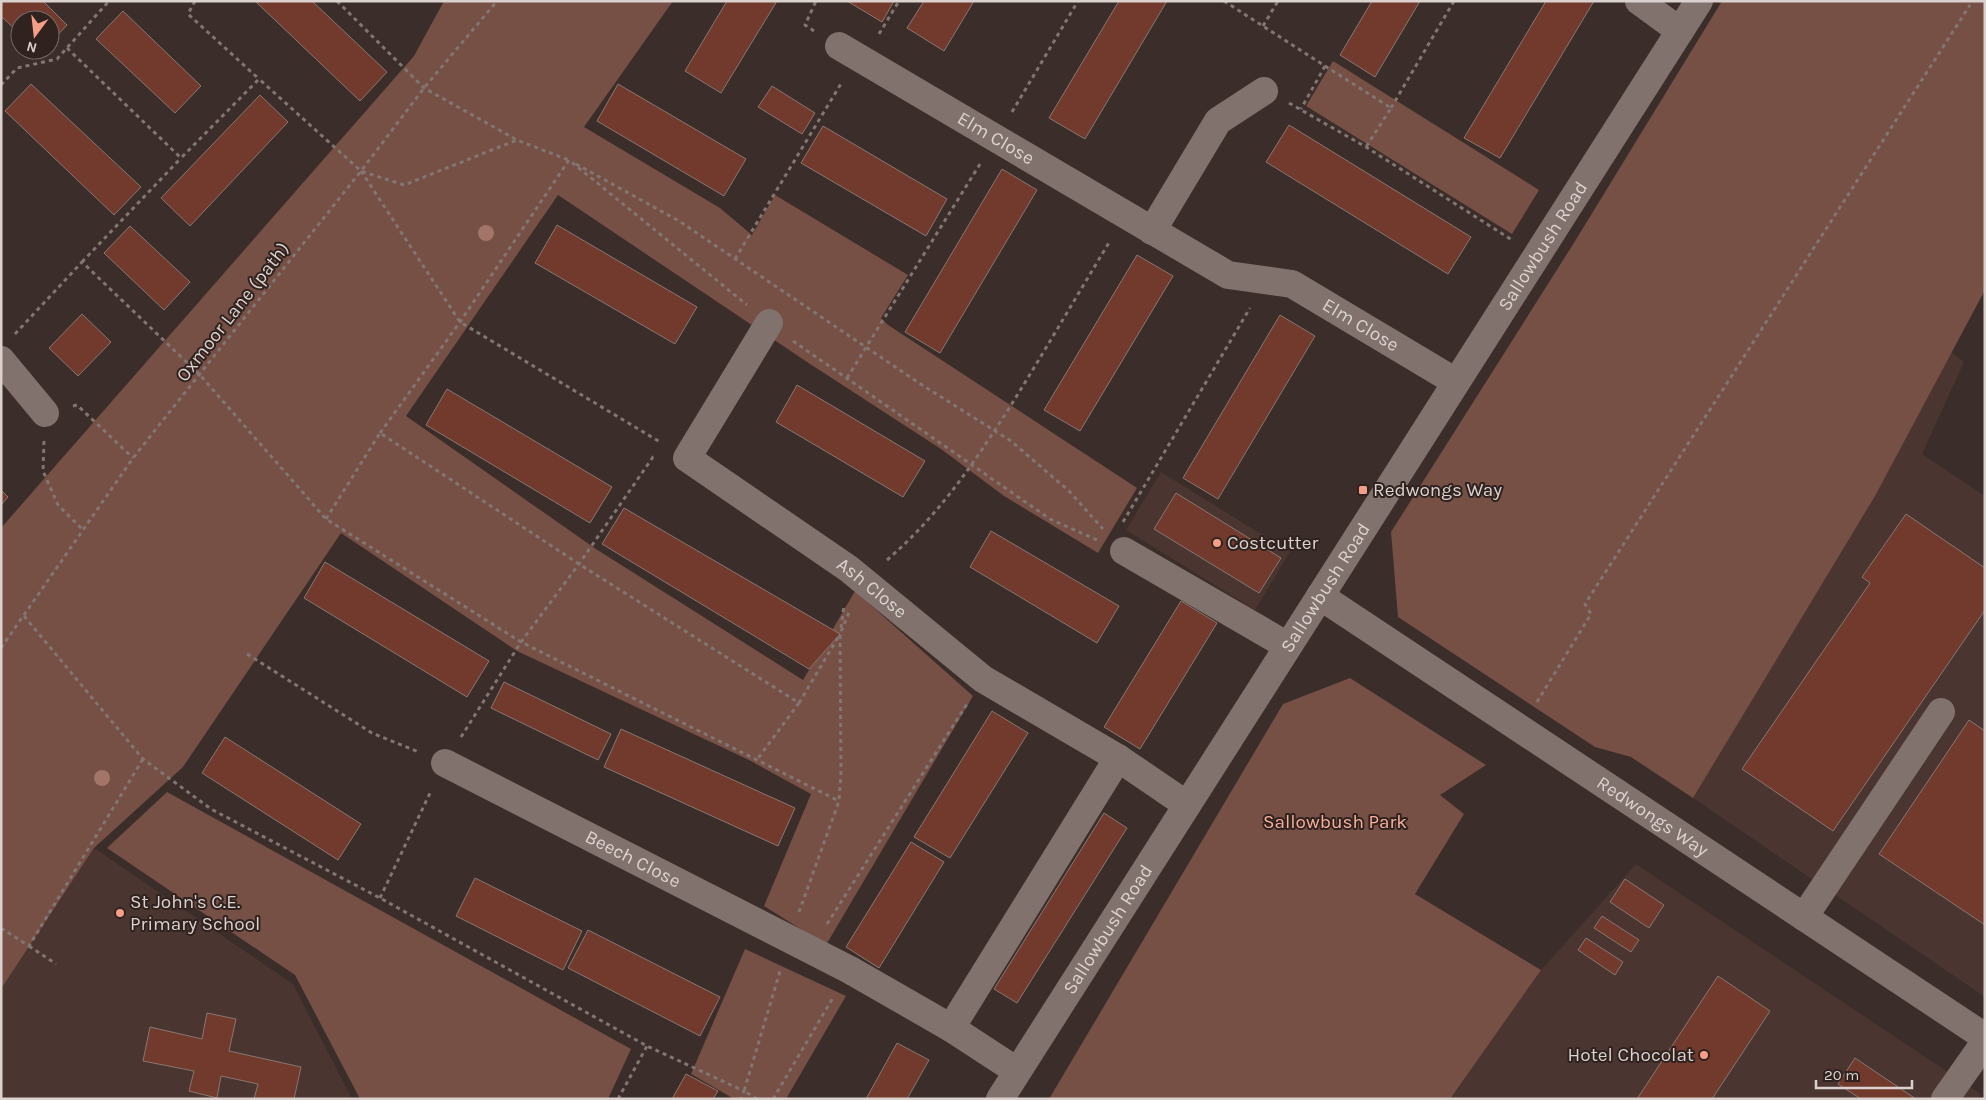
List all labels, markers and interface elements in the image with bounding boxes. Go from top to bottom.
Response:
north arrow [10,10,60,60]
text: N [25,38,39,57]
street label: Elm Close [953,107,1038,169]
street label: Sallowbush Road [1494,177,1592,315]
street label: Oxmoor Lane (path) [172,238,294,386]
street label: Elm Close [1318,294,1403,356]
place label: Redwongs Way [1373,479,1502,501]
marker: Redwongs Way [1357,484,1369,496]
street label: Sallowbush Road [1276,519,1375,657]
place label: Costcutter [1227,532,1319,554]
marker: Costcutter [1211,537,1223,549]
street label: Ash Close [833,553,911,623]
street label: Redwongs Way [1593,772,1713,861]
park label: Sallowbush Park [1263,811,1407,833]
street label: Beech Close [581,826,684,893]
street label: Sallowbush Road [1059,861,1157,998]
place label: St John's C.E. Primary School [130,891,260,935]
marker: St John's C.E. Primary School [114,907,126,919]
place label: Hotel Chocolat [1568,1044,1694,1066]
marker: Hotel Chocolat [1698,1049,1710,1061]
scale bar [1816,1058,1912,1090]
text: 20 m [1824,1066,1859,1084]

